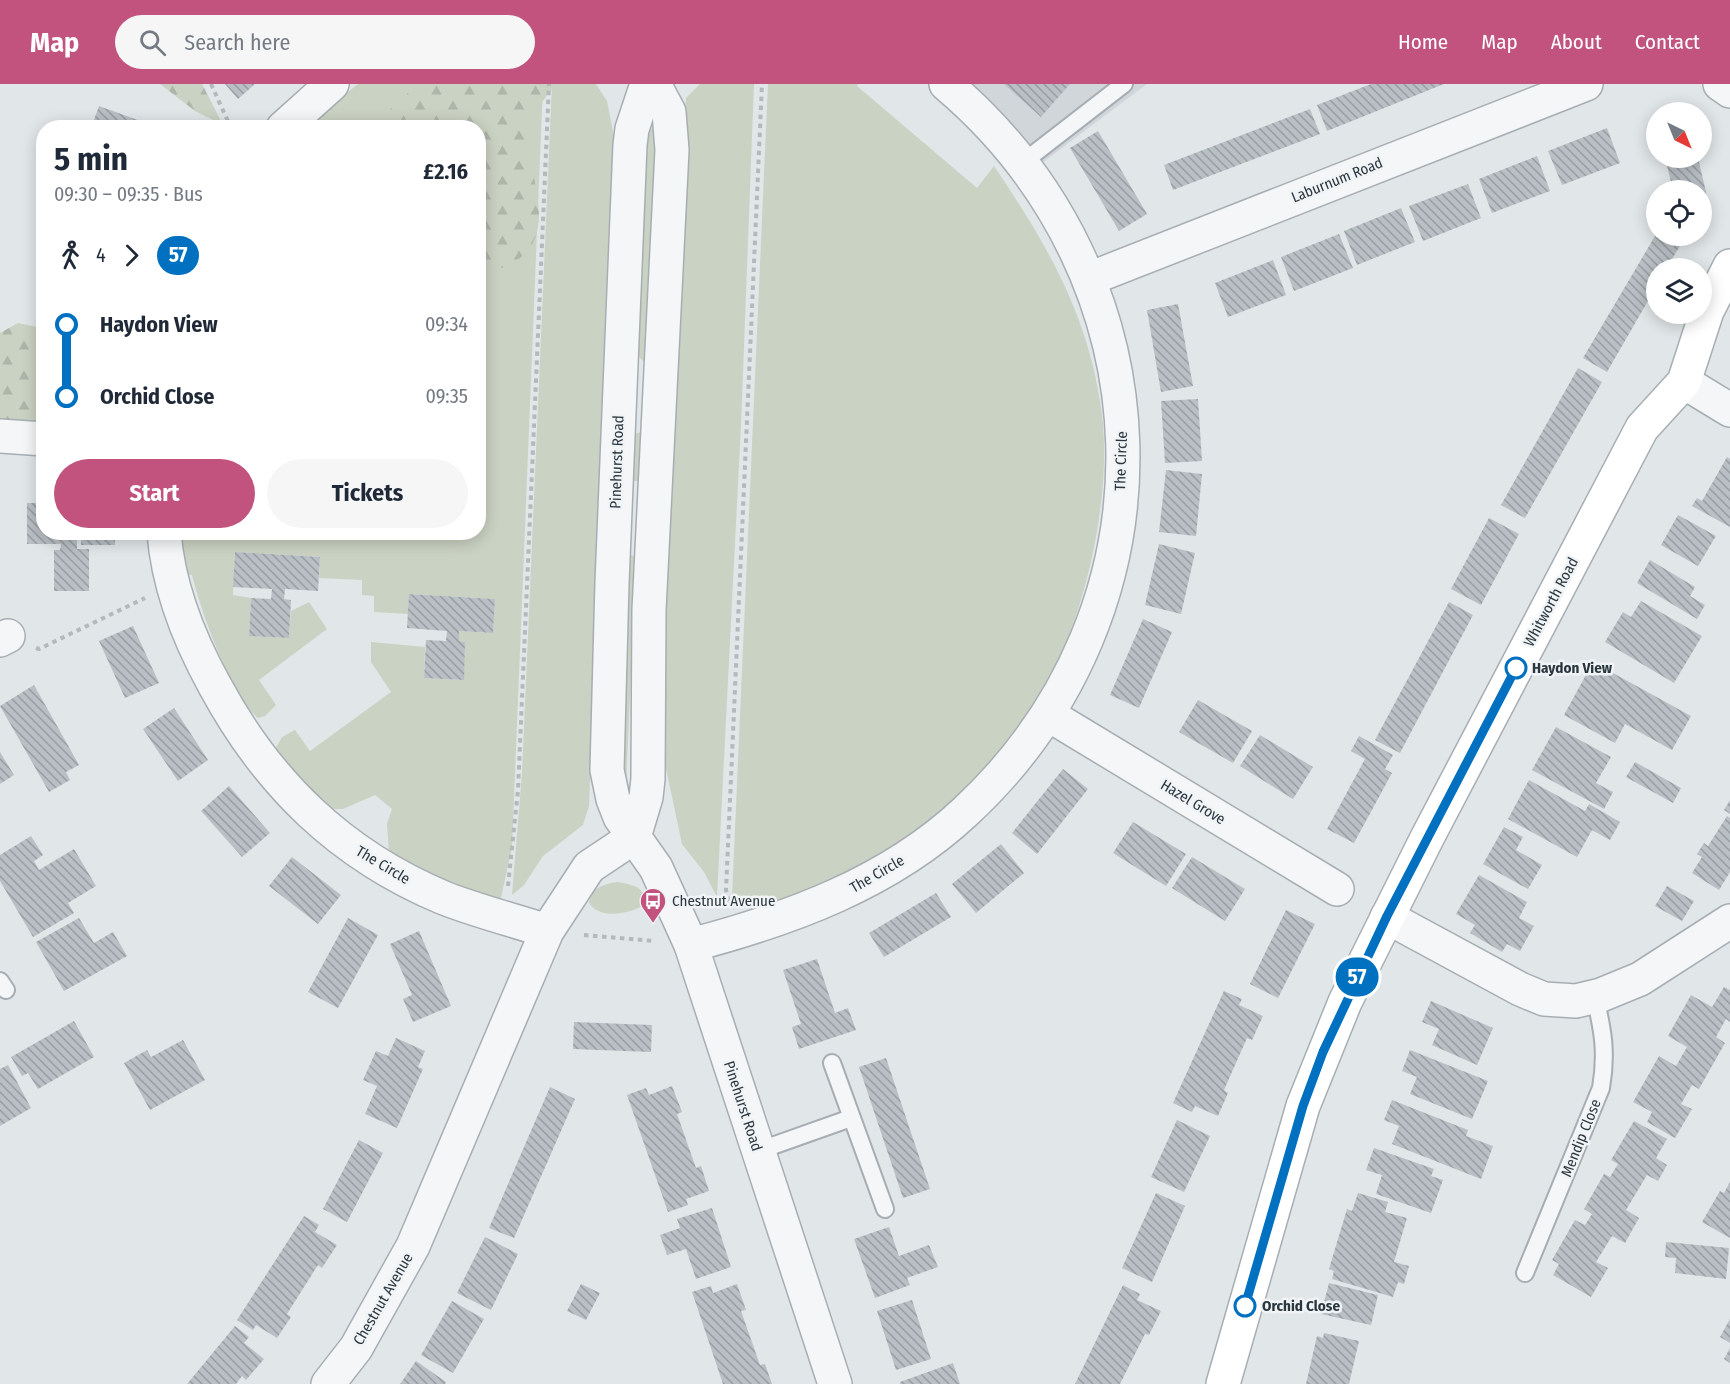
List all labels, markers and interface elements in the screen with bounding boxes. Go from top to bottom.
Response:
search box [115,15,535,69]
text: Map [30,26,79,59]
icon: search [136,26,169,59]
text: Search here [184,29,290,56]
text: Home [1398,29,1448,55]
text: Map [1481,29,1518,55]
text: About [1551,29,1602,55]
text: Contact [1635,29,1700,55]
north arrow [1646,102,1712,168]
map controls [1646,102,1712,324]
text: 5 min [54,139,128,179]
street label: Laburnum Road [1289,154,1385,206]
text: £2.16 [423,158,468,185]
button: locate [1646,180,1712,246]
text: 09:30 – 09:35 · Bus [54,182,203,206]
icon: walk [54,239,87,272]
icon: forward [115,239,148,272]
text: 57 [169,242,187,268]
text: 4 [96,243,106,267]
button: layers [1646,258,1712,324]
text: Haydon View [100,311,218,338]
text: 09:34 [425,312,468,336]
text: Orchid Close [100,383,214,410]
text: 09:35 [425,384,468,408]
street label: Pinehurst Road [606,415,628,509]
street label: The Circle [1111,431,1131,491]
button: Start [54,459,255,528]
button: Tickets [267,459,468,528]
street label: Whitworth Road [1520,554,1582,650]
marker: Haydon View [1505,657,1527,679]
place label: Haydon View [1532,659,1613,677]
street label: Hazel Grove [1157,776,1229,828]
street label: The Circle [353,842,413,888]
street label: The Circle [847,851,907,897]
bus stop icon: Chestnut Avenue [638,886,668,924]
place label: Chestnut Avenue [672,892,775,910]
line badge: 57 [1330,958,1384,996]
text: 57 [1348,964,1366,990]
street label: Pinehurst Road [720,1059,766,1153]
street label: Mendip Close [1557,1096,1605,1180]
street label: Chestnut Avenue [349,1250,417,1348]
marker: Orchid Close [1234,1295,1256,1317]
place label: Orchid Close [1262,1297,1340,1315]

